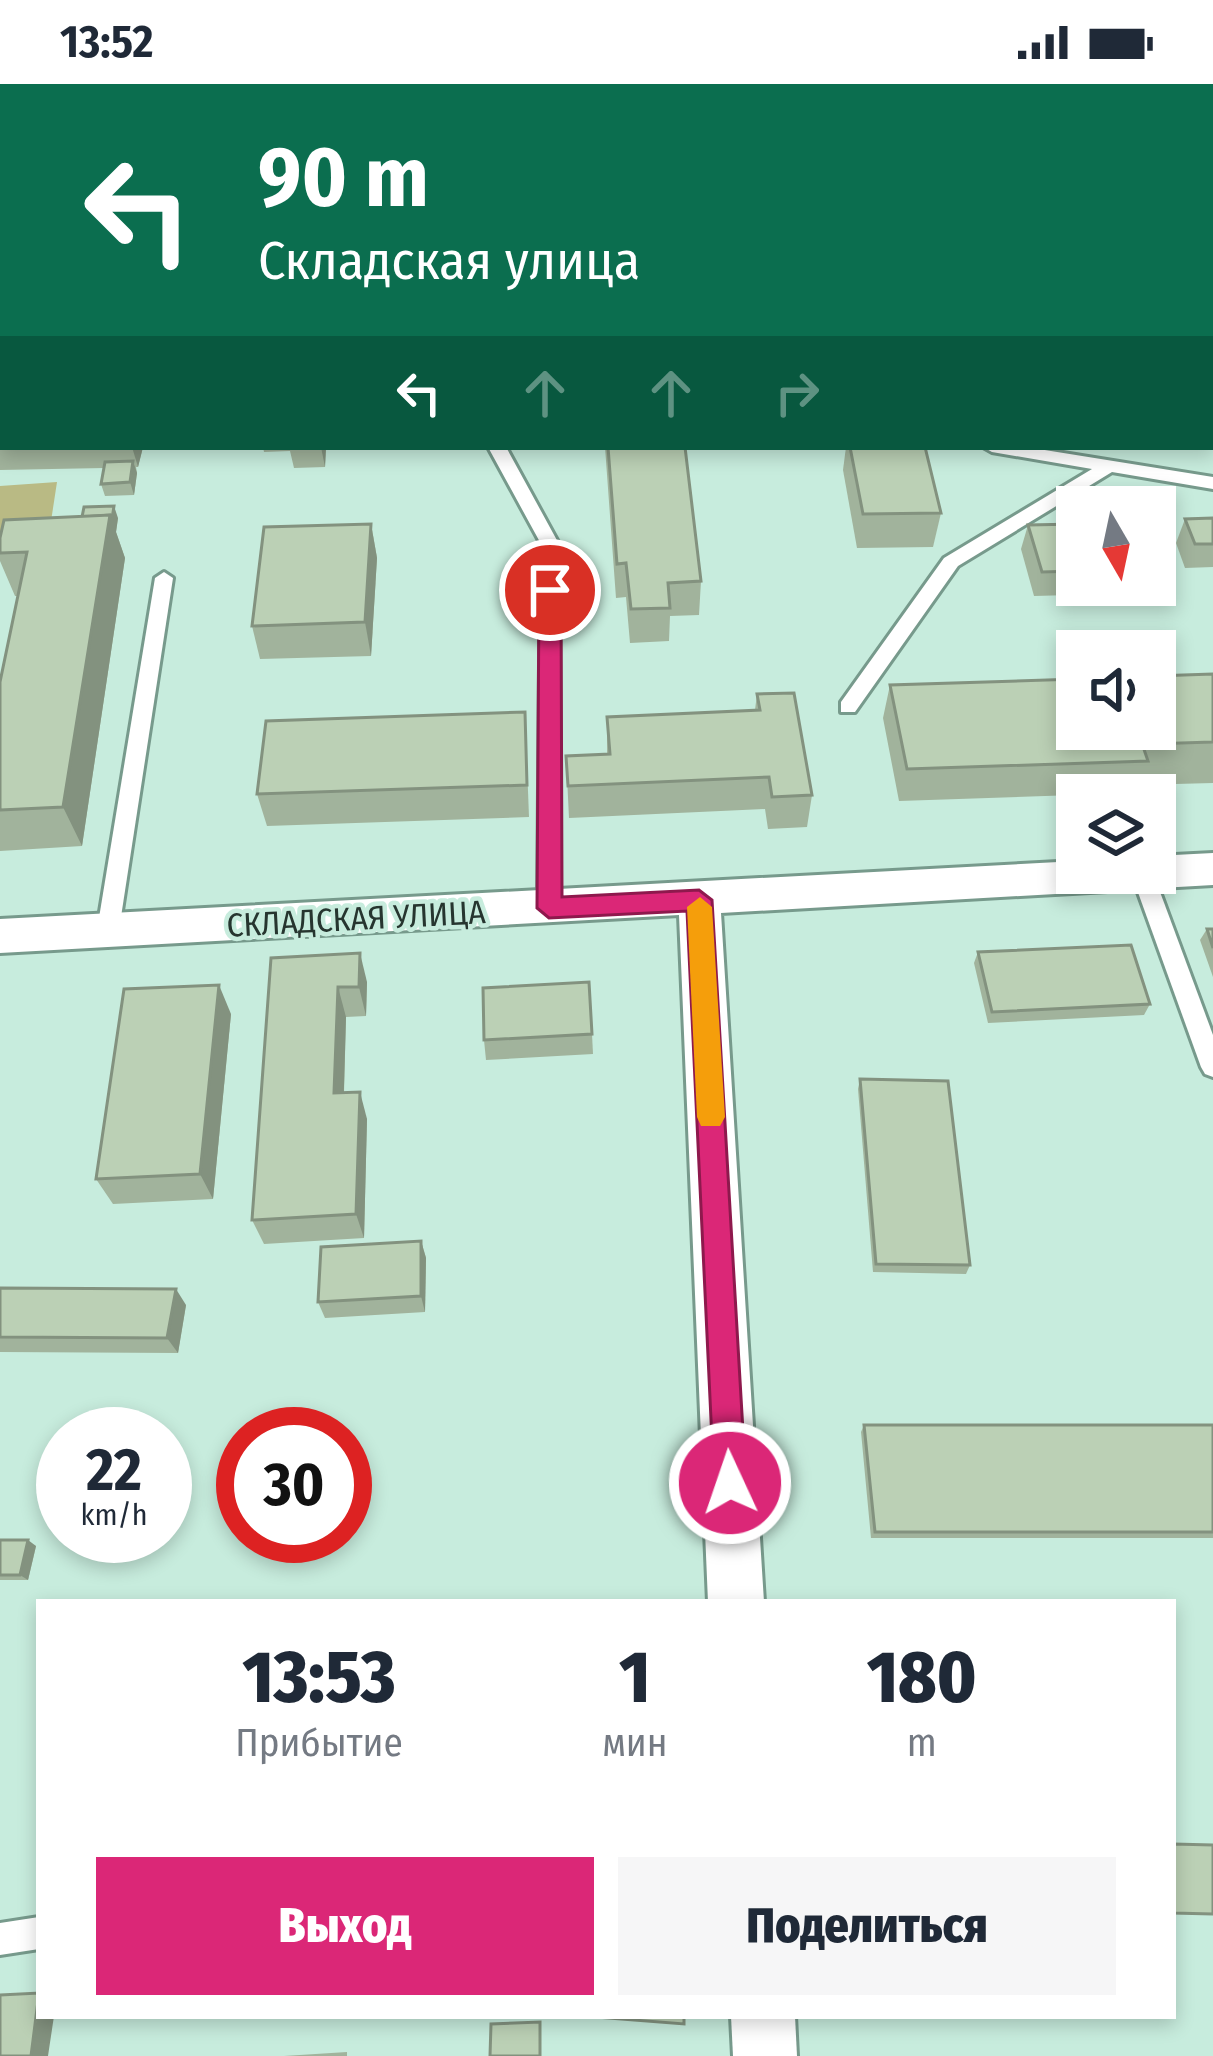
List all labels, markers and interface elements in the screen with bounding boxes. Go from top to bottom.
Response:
text: 13:52 [60,15,153,69]
text: 90 m [258,127,429,228]
icon: left [60,132,216,288]
text: Складская улица [258,229,640,293]
icon: left [386,360,452,426]
icon: ahead [512,360,578,426]
icon: ahead [638,360,704,426]
icon: right [764,360,830,426]
north arrow [1056,486,1176,606]
map controls [1056,486,1176,894]
pin [499,539,601,641]
icon: arrive [517,557,583,623]
button: sound [1056,630,1176,750]
button: layers [1056,774,1176,894]
street label: СКЛАДСКАЯ УЛИЦА [226,892,487,946]
speed limit sign: 30 [216,1407,372,1563]
position arrow [667,1420,793,1546]
text: 22 [86,1434,142,1506]
text: km/h [81,1497,147,1533]
text: 13:53 [243,1635,396,1721]
text: 1 [619,1635,650,1721]
text: 180 [867,1635,977,1721]
text: Прибытие [235,1720,403,1766]
text: мин [602,1720,668,1766]
text: m [907,1720,937,1766]
button: Выход [96,1857,594,1995]
button: Поделиться [618,1857,1116,1995]

